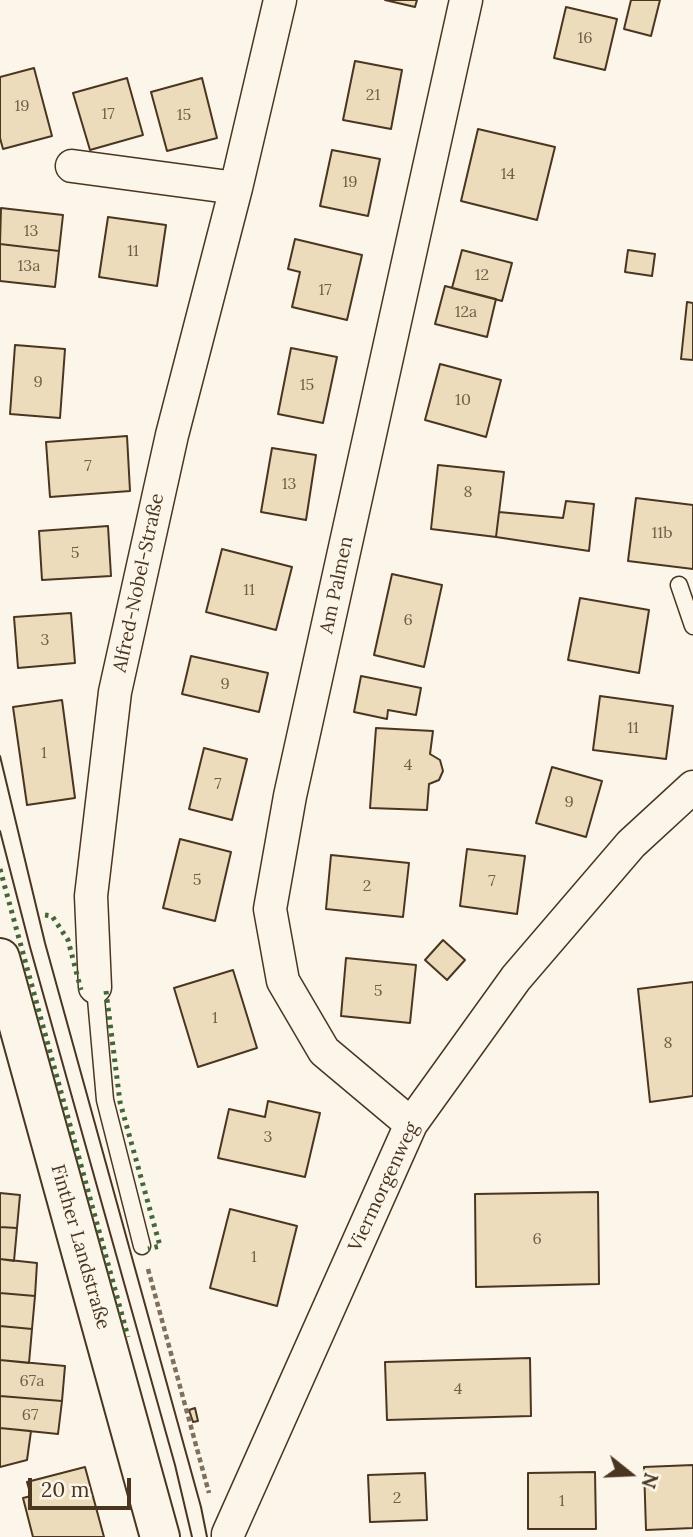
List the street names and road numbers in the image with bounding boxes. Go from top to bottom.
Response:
street label: Alfred-Nobel-Straße [109,491,169,675]
street label: Am Palmen [316,534,358,636]
street label: Viermorgenweg [344,1119,424,1255]
street label: Finther Landstraße [46,1162,114,1332]

